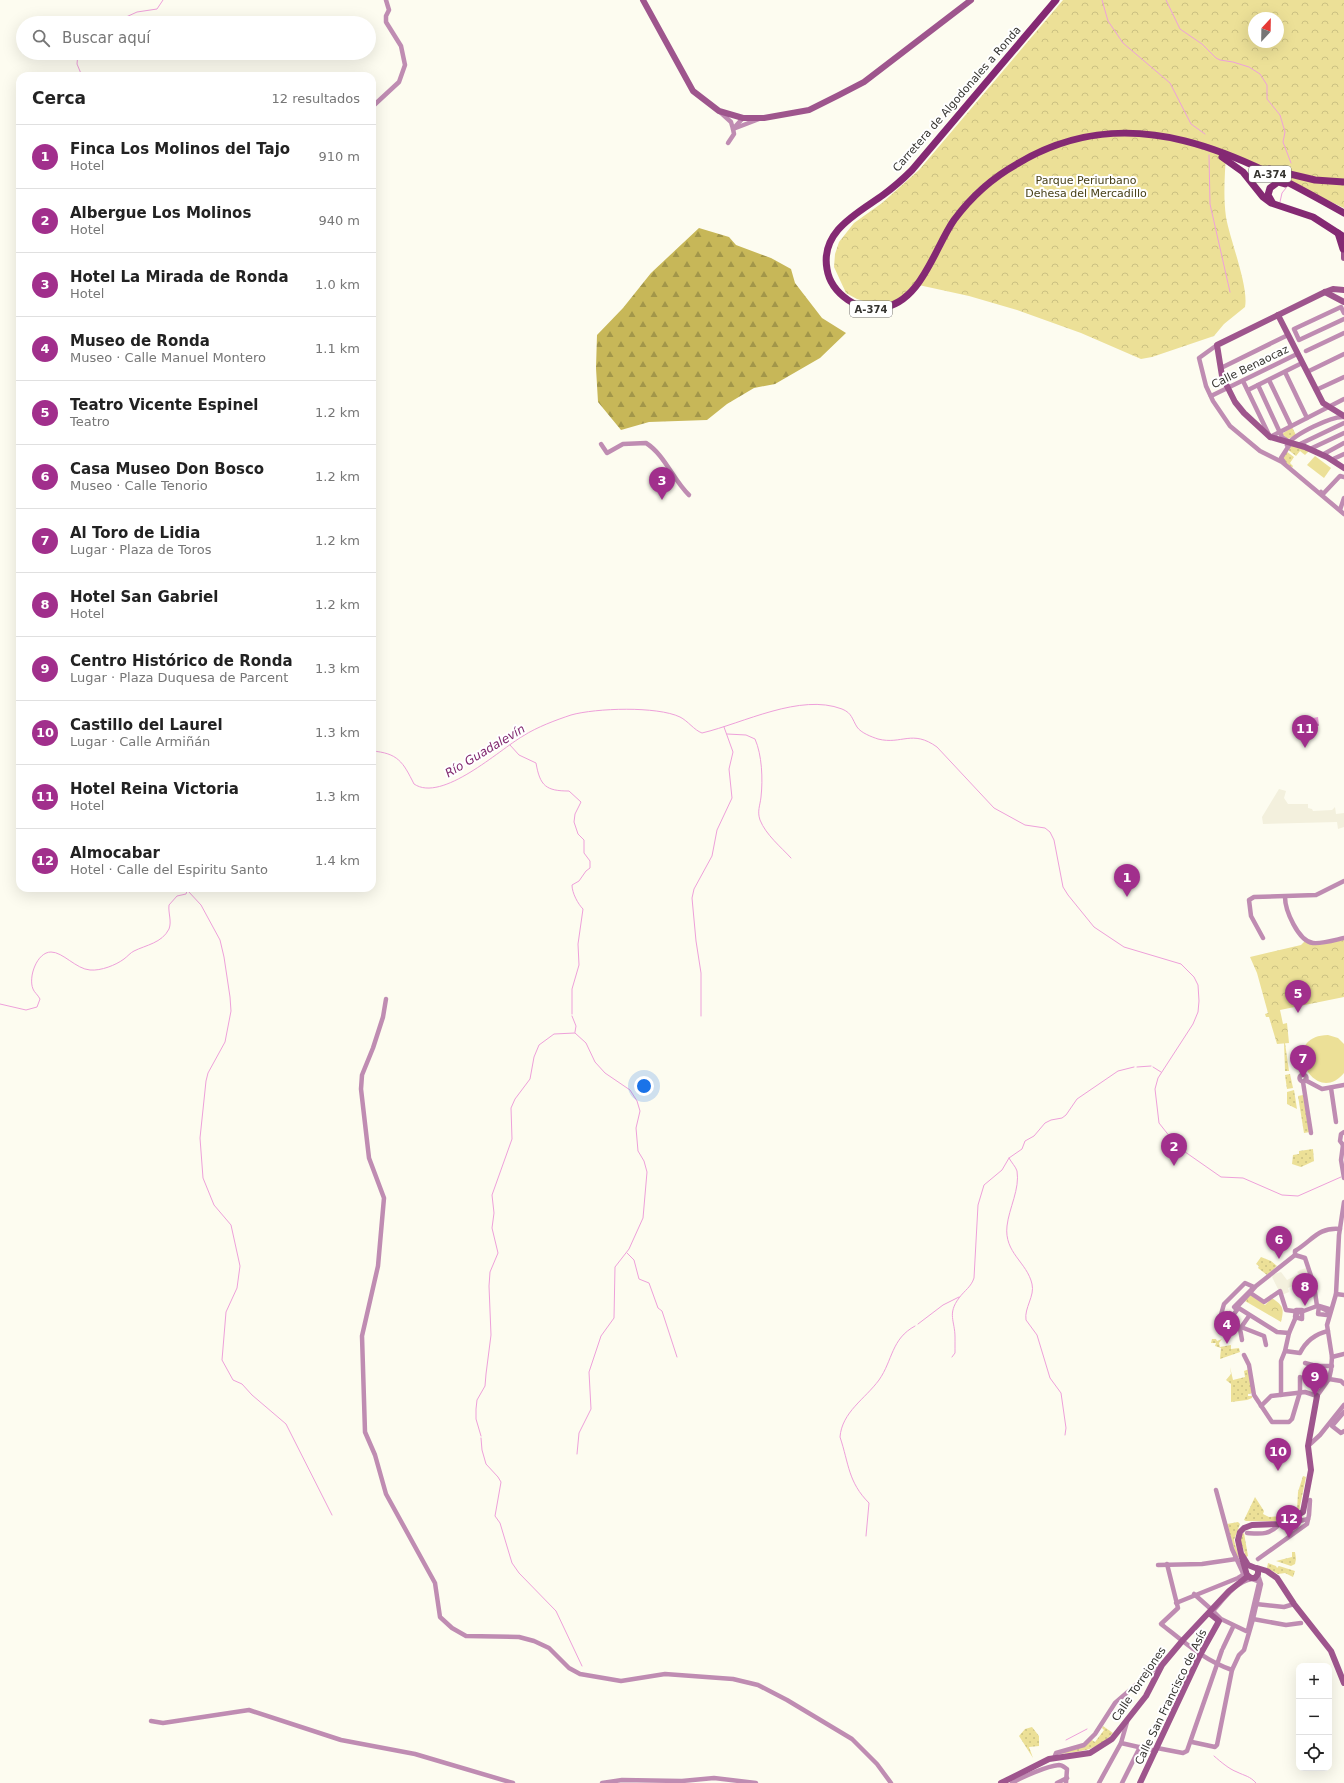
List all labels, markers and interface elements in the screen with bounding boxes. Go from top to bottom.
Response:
north arrow [1248,12,1284,48]
search box [16,16,376,60]
street label: Carretera de Algodonales a Ronda [890,24,1024,174]
icon: search [30,27,52,49]
text: Buscar aquí [62,29,150,47]
text: Cerca [32,88,86,108]
text: 12 resultados [272,91,360,106]
text: Finca Los Molinos del Tajo [70,140,290,158]
text: 1 [40,149,50,164]
text: 910 m [318,149,360,164]
text: Hotel [70,158,104,173]
road number: A-374 [1249,166,1291,182]
park label: Parque Periurbano Dehesa del Mercadillo [1025,174,1147,200]
text: Albergue Los Molinos [70,204,251,222]
text: 2 [40,213,50,228]
text: 940 m [318,213,360,228]
text: Hotel [70,222,104,237]
text: Hotel La Mirada de Ronda [70,268,289,286]
text: 3 [40,277,50,292]
text: 1.0 km [315,277,360,292]
text: Hotel [70,286,104,301]
road number: A-374 [850,301,892,317]
text: Museo de Ronda [70,332,210,350]
text: 4 [40,341,50,356]
text: 1.1 km [315,341,360,356]
street label: Calle Benaocaz [1209,343,1291,391]
text: Museo · Calle Manuel Montero [70,350,266,365]
text: Teatro Vicente Espinel [70,396,258,414]
text: 5 [40,405,50,420]
text: 1.2 km [315,405,360,420]
text: Teatro [70,414,110,429]
text: Casa Museo Don Bosco [70,460,264,478]
pin: 3 [649,467,675,500]
text: 6 [40,469,50,484]
text: 1.2 km [315,469,360,484]
text: Museo · Calle Tenorio [70,478,208,493]
text: Al Toro de Lidia [70,524,200,542]
text: 7 [40,533,50,548]
text: 1.2 km [315,533,360,548]
text: Lugar · Plaza de Toros [70,542,211,557]
text: Hotel San Gabriel [70,588,218,606]
text: 8 [40,597,50,612]
text: 1.2 km [315,597,360,612]
text: Hotel [70,606,104,621]
text: Centro Histórico de Ronda [70,652,293,670]
text: 9 [40,661,50,676]
text: 1.3 km [315,661,360,676]
text: Lugar · Plaza Duquesa de Parcent [70,670,288,685]
pin: 11 [1292,715,1318,748]
text: Castillo del Laurel [70,716,223,734]
water label: Río Guadalevín [442,722,528,780]
text: 10 [36,725,54,740]
text: 1.3 km [315,725,360,740]
text: Lugar · Calle Armiñán [70,734,210,749]
text: Hotel Reina Victoria [70,780,239,798]
text: 11 [36,789,54,804]
text: 1.3 km [315,789,360,804]
text: Hotel [70,798,104,813]
text: Almocabar [70,844,160,862]
text: 12 [36,853,54,868]
text: 1.4 km [315,853,360,868]
text: Hotel · Calle del Espiritu Santo [70,862,268,877]
pin: 1 [1114,864,1140,897]
pin: 5 [1285,980,1311,1013]
pin: 7 [1290,1045,1316,1078]
your location [634,1076,654,1096]
pin: 2 [1161,1133,1187,1166]
pin: 6 [1266,1226,1292,1259]
pin: 8 [1292,1273,1318,1306]
pin: 4 [1214,1311,1240,1344]
pin: 9 [1302,1363,1328,1396]
pin: 10 [1265,1438,1291,1471]
pin: 12 [1276,1505,1302,1538]
street label: Calle San Francisco de Asís [1132,1627,1210,1767]
street label: Calle Torrejones [1109,1644,1169,1724]
map controls [1296,1663,1332,1771]
button: + [1296,1663,1332,1699]
button: − [1296,1699,1332,1735]
button: locate [1296,1735,1332,1771]

